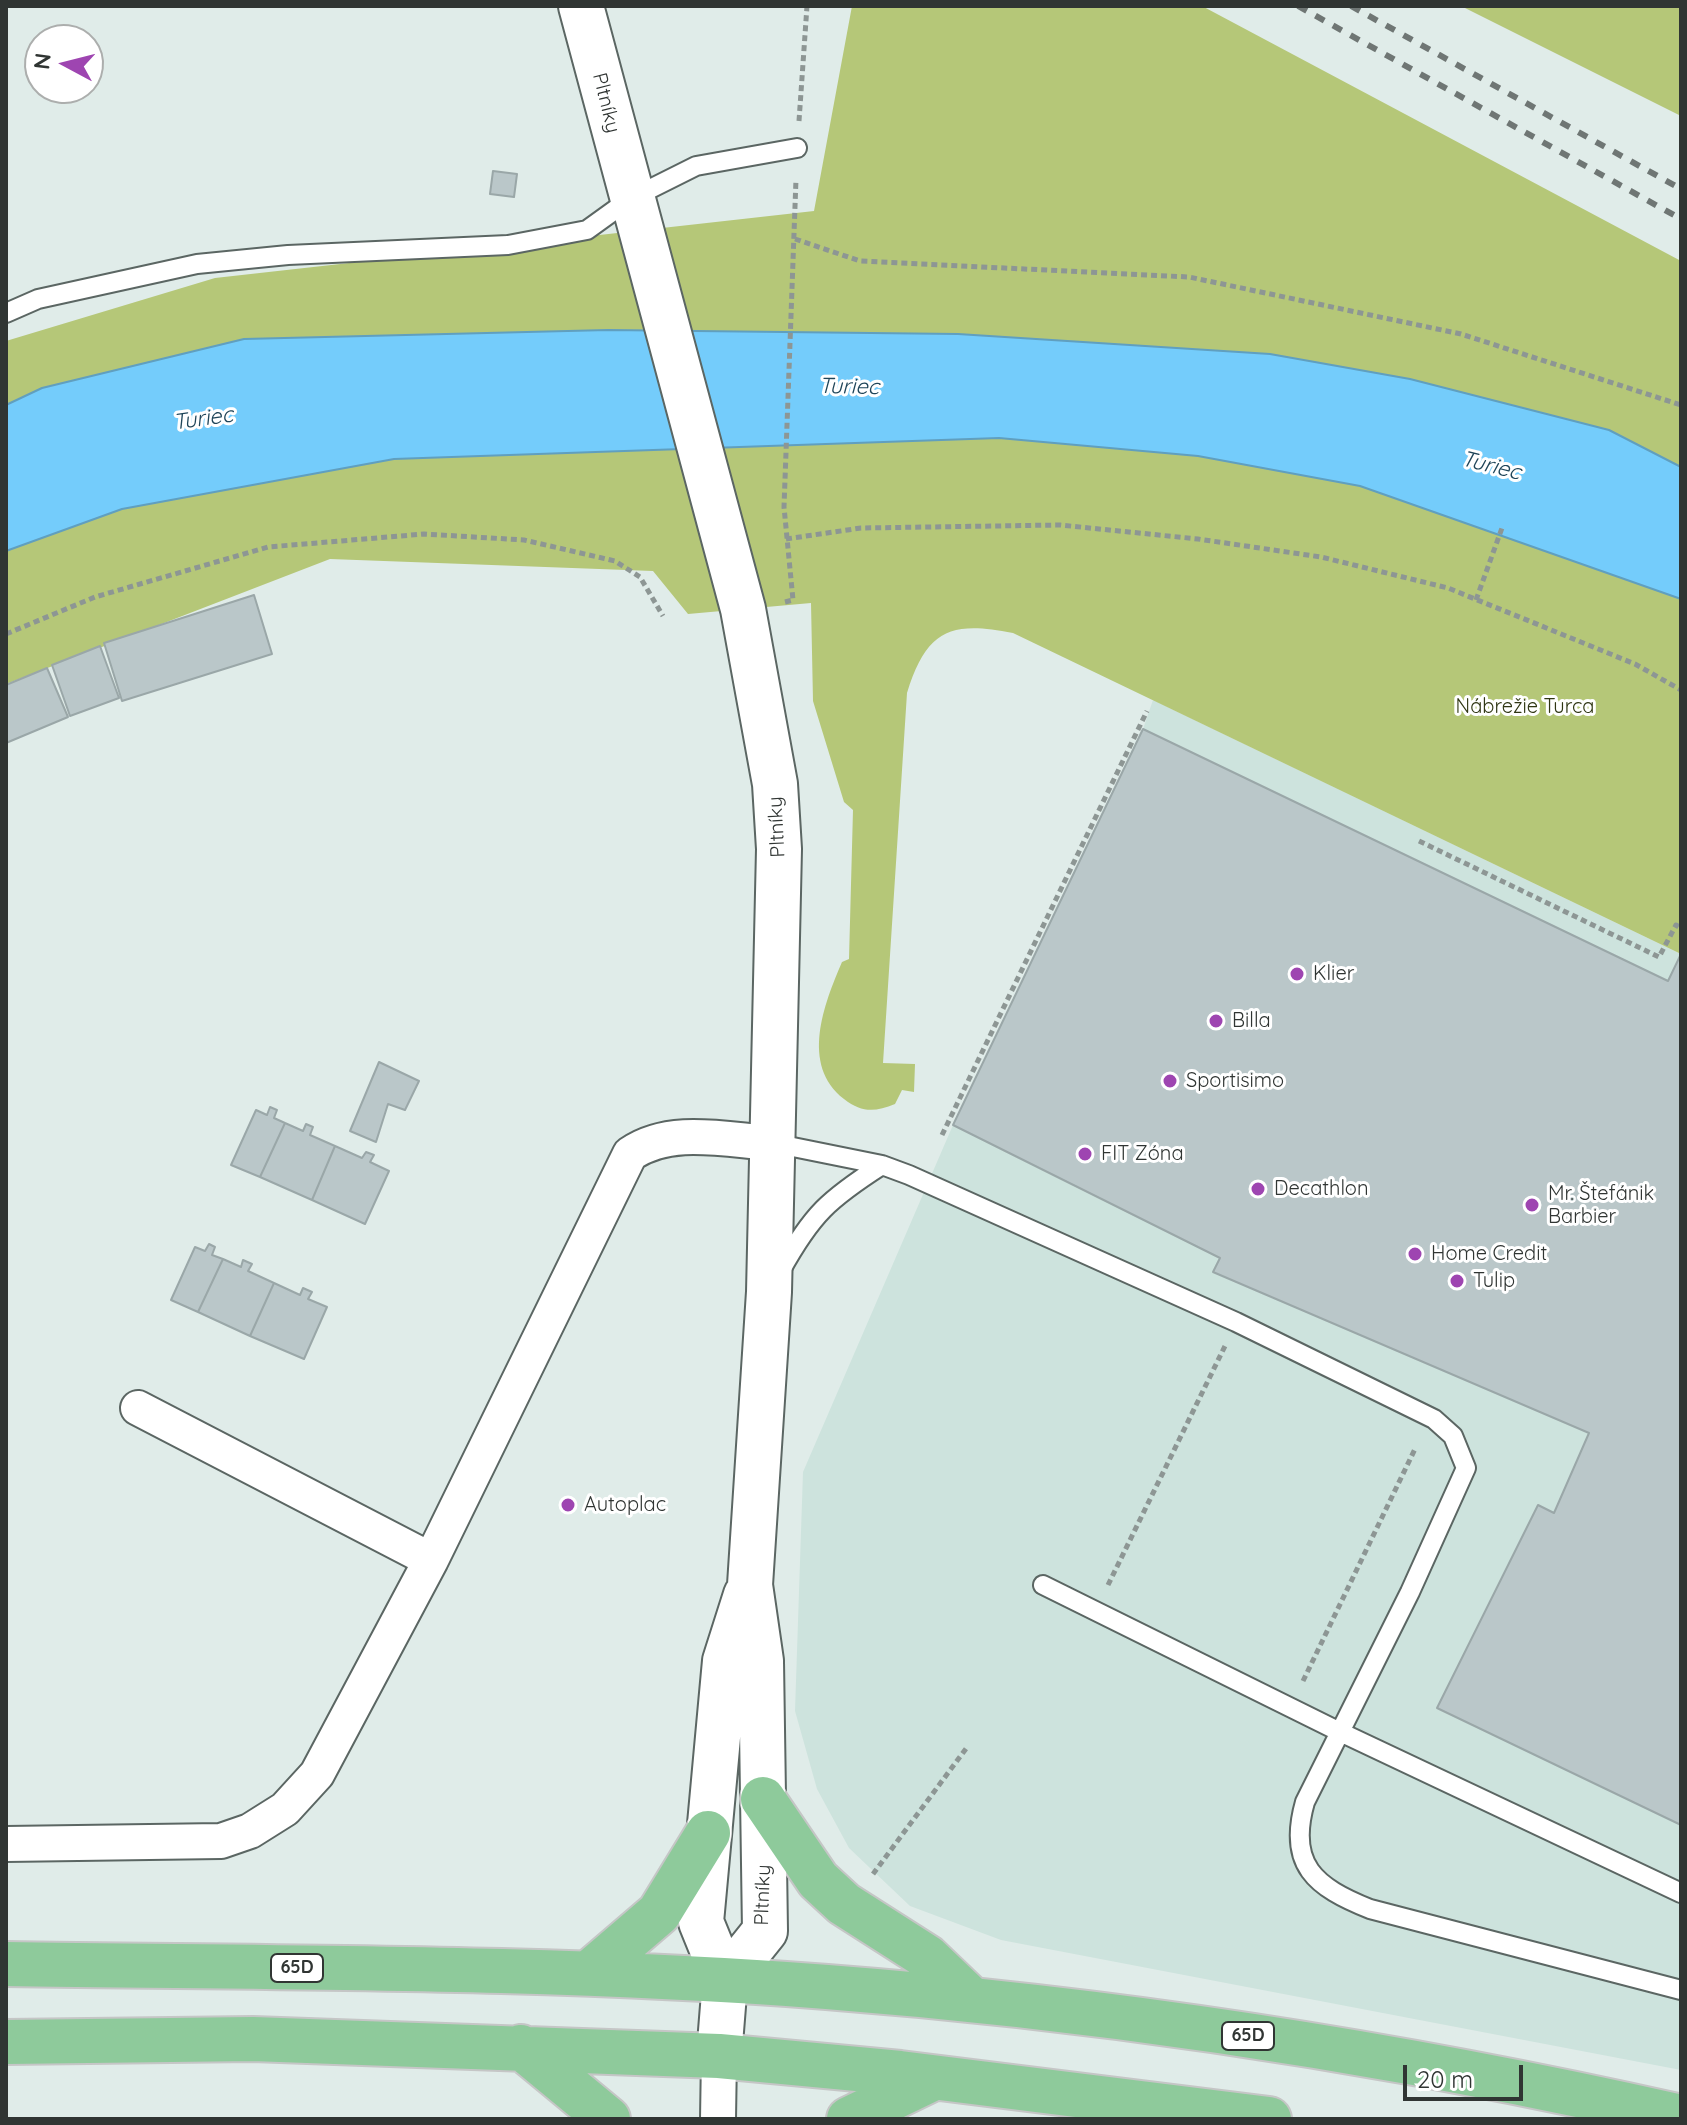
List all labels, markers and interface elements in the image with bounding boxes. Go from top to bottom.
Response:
north arrow [24,24,104,104]
text: N [27,52,57,71]
street label: Pltníky [587,70,625,136]
water label: Turiec [819,373,879,401]
water label: Turiec [171,402,235,436]
water label: Turiec [1459,446,1523,486]
park label: Nábrežie Turca [1456,695,1594,719]
street label: Pltníky [763,796,791,858]
place label: Klier [1313,962,1354,986]
marker: Klier [1288,965,1306,983]
place label: Billa [1232,1009,1271,1033]
marker: Billa [1207,1012,1225,1030]
place label: Sportisimo [1186,1069,1284,1093]
marker: Sportisimo [1161,1072,1179,1090]
place label: FIT Zóna [1101,1142,1183,1166]
marker: FIT Zóna [1076,1145,1094,1163]
place label: Decathlon [1274,1177,1368,1201]
marker: Decathlon [1249,1180,1267,1198]
place label: Mr. Štefánik Barbier [1548,1182,1654,1229]
marker: Mr. Štefánik Barbier [1523,1196,1541,1214]
place label: Home Credit [1431,1242,1547,1266]
marker: Home Credit [1406,1245,1424,1263]
place label: Tulip [1473,1269,1515,1293]
marker: Tulip [1448,1272,1466,1290]
place label: Autoplac [584,1493,666,1517]
marker: Autoplac [559,1496,577,1514]
street label: Pltníky [750,1864,776,1926]
road number: 65D [271,1954,323,1982]
road number: 65D [1222,2022,1274,2050]
scale bar [1407,2049,1527,2099]
text: 20 m [1417,2064,1473,2094]

